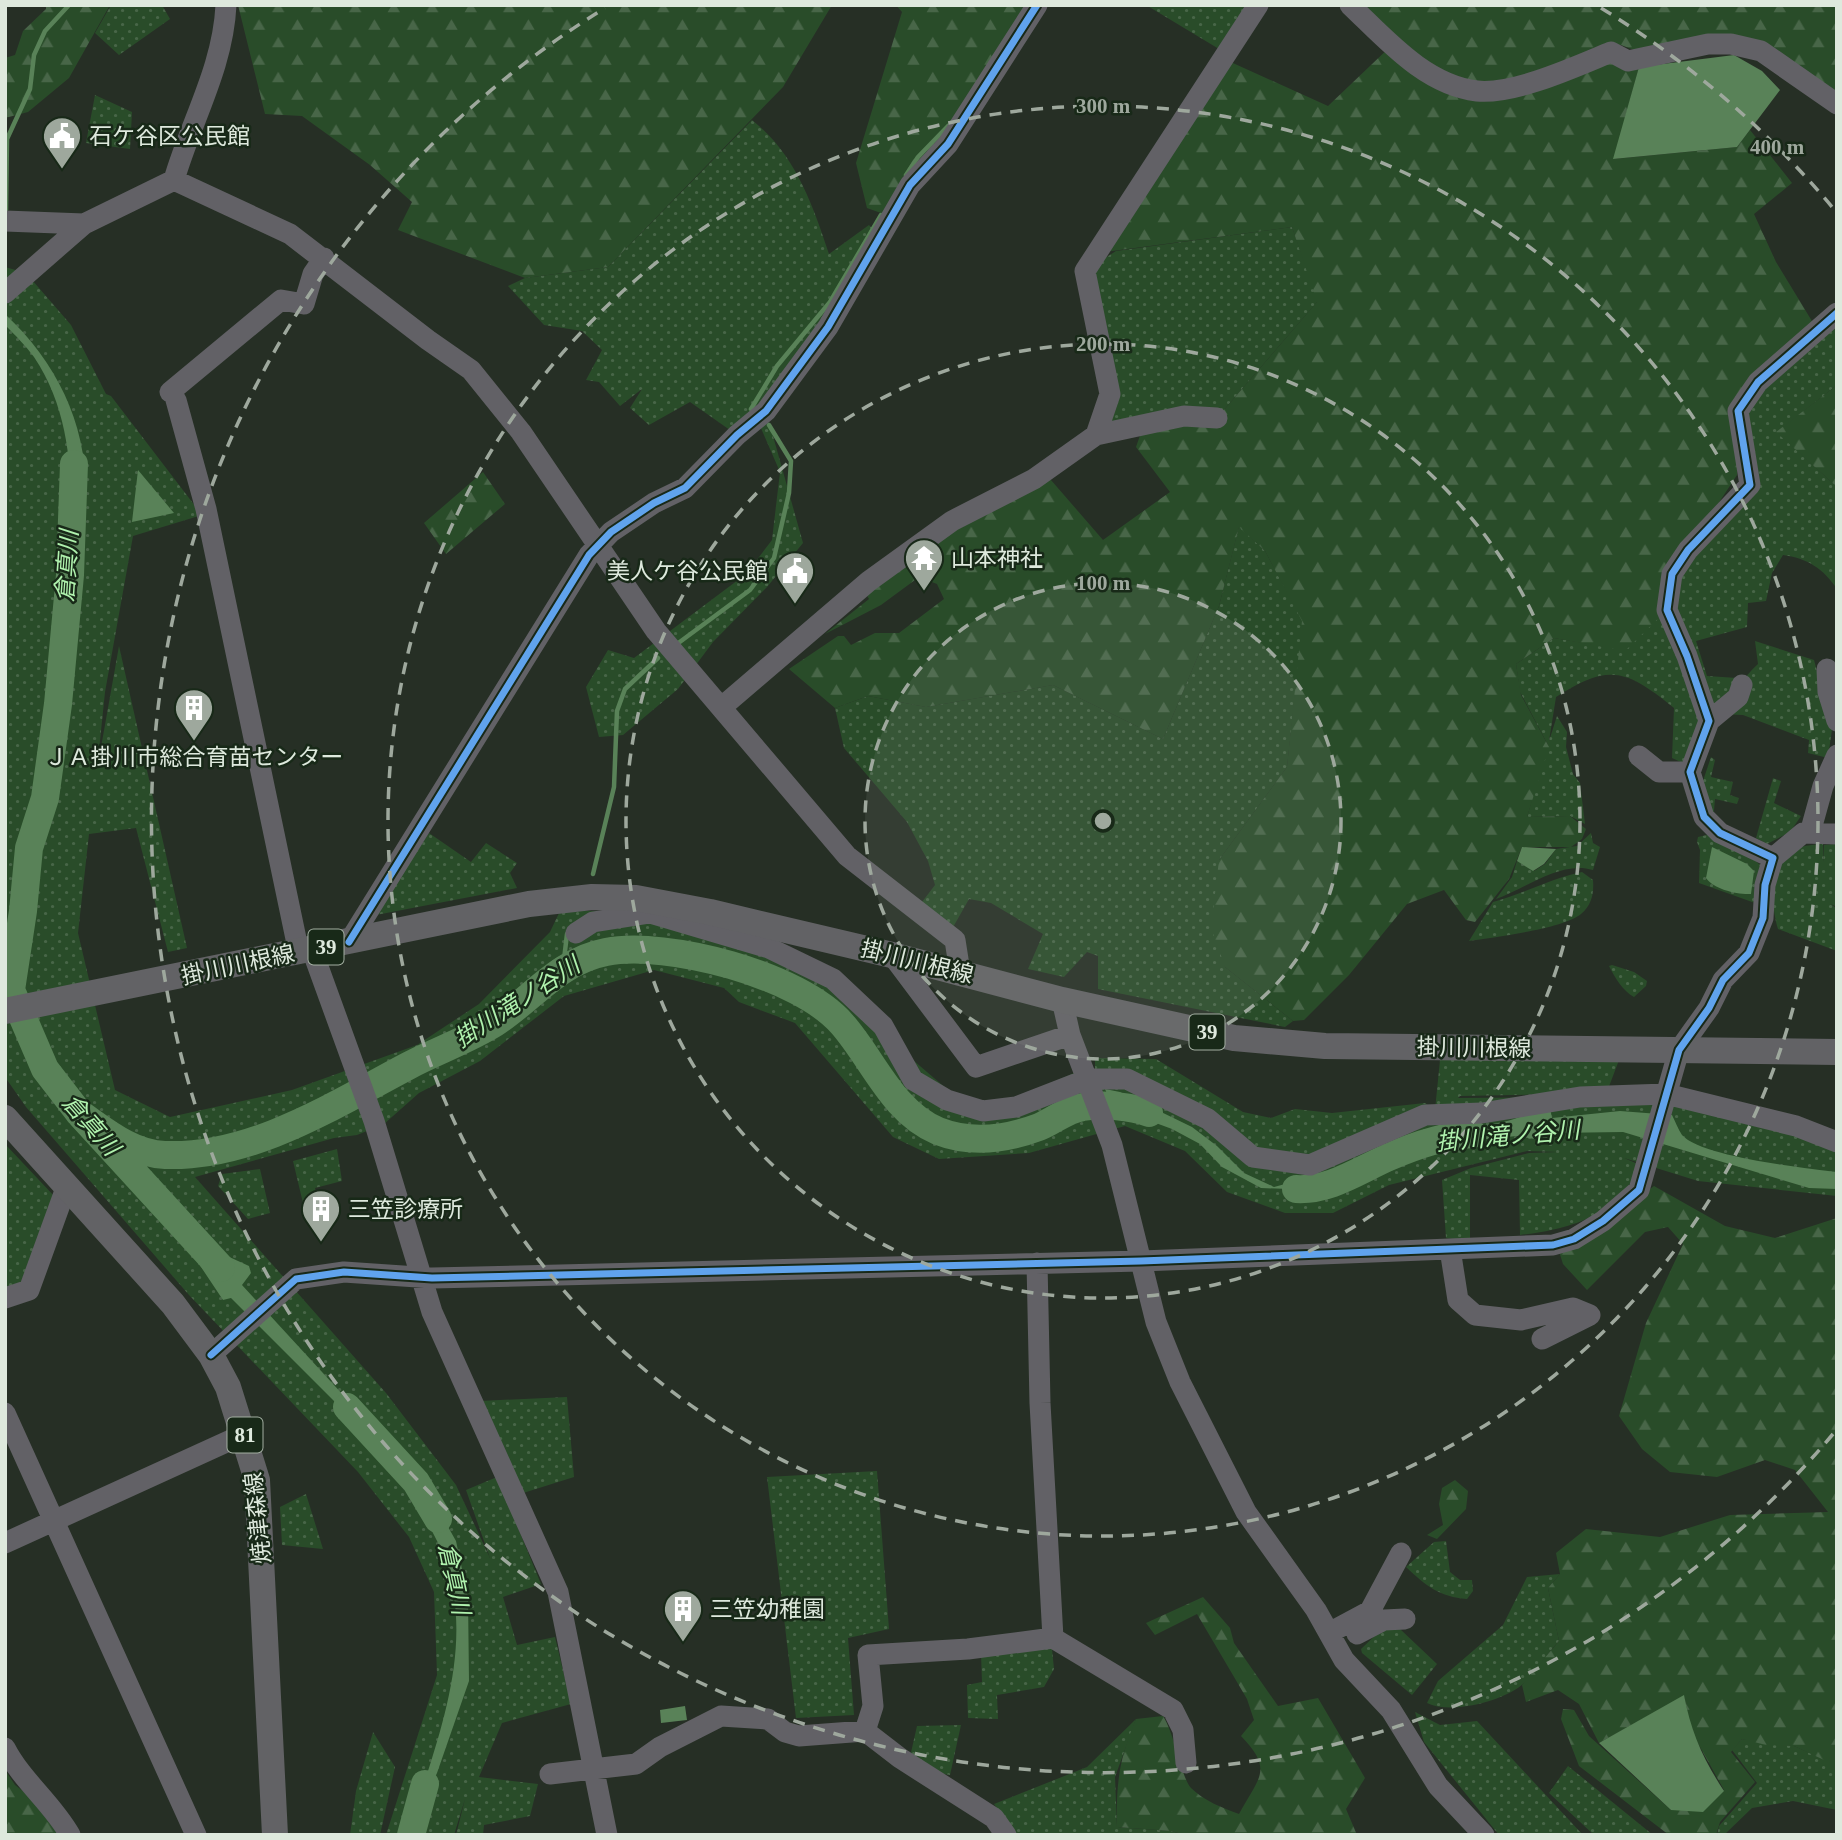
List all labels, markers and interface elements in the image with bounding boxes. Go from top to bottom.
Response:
text: 300 m [1076,94,1131,118]
public building icon: 石ケ谷区公民館 [41,115,83,170]
place label: 石ケ谷区公民館 [89,124,250,149]
text: 400 m [1750,135,1805,159]
text: 200 m [1076,332,1131,356]
water label: 倉真川 [52,526,83,603]
temple icon: 山本神社 [903,537,945,592]
place label: 山本神社 [951,546,1043,571]
public building icon: 美人ケ谷公民館 [774,550,816,605]
place label: 美人ケ谷公民館 [607,559,768,584]
text: 100 m [1076,571,1131,595]
building icon: ＪＡ掛川市総合育苗センター [173,687,215,742]
place label: ＪＡ掛川市総合育苗センター [45,745,344,770]
centre of rings [1091,809,1115,833]
road number: 39 [308,930,344,964]
street label: 掛川川根線 [858,936,976,988]
street label: 掛川川根線 [179,941,297,989]
water label: 掛川滝ノ谷川 [450,950,587,1052]
road number: 39 [1190,1014,1224,1050]
street label: 掛川川根線 [1416,1034,1532,1062]
water label: 倉真川 [58,1089,126,1163]
water label: 掛川滝ノ谷川 [1435,1117,1584,1155]
building icon: 三笠診療所 [300,1188,342,1243]
place label: 三笠診療所 [348,1197,463,1222]
road number: 81 [228,1418,262,1452]
street label: 焼津森線 [241,1471,275,1565]
water label: 倉真川 [434,1541,475,1620]
building icon: 三笠幼稚園 [662,1588,704,1643]
place label: 三笠幼稚園 [710,1597,825,1622]

